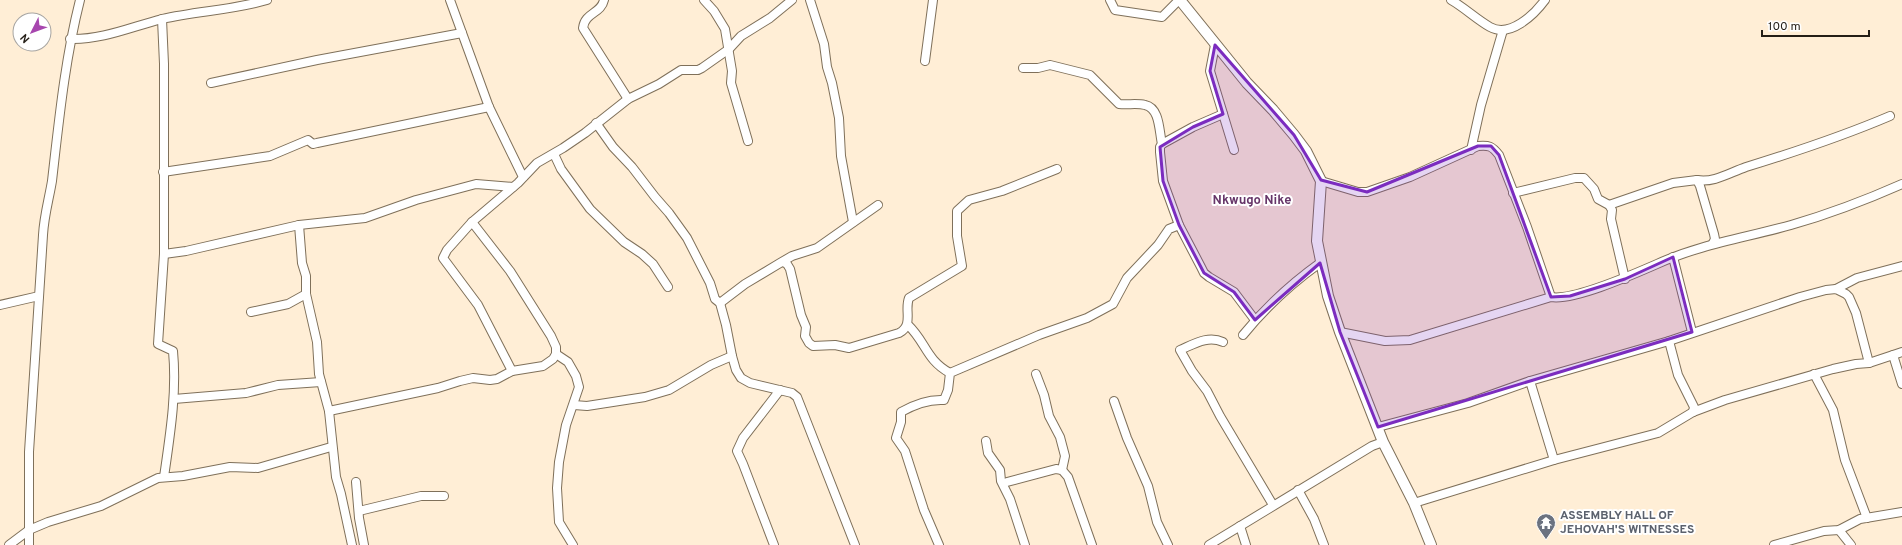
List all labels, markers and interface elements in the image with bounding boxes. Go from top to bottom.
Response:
north arrow [12,12,52,52]
scale bar [1762,12,1869,38]
text: 100 m [1768,19,1801,35]
text: N [17,30,33,46]
district label: Nkwugo Nike [1213,193,1291,209]
place label: ASSEMBLY HALL OF JEHOVAH'S WITNESSES [1560,508,1694,538]
temple icon: ASSEMBLY HALL OF JEHOVAH'S WITNESSES [1535,512,1557,540]

